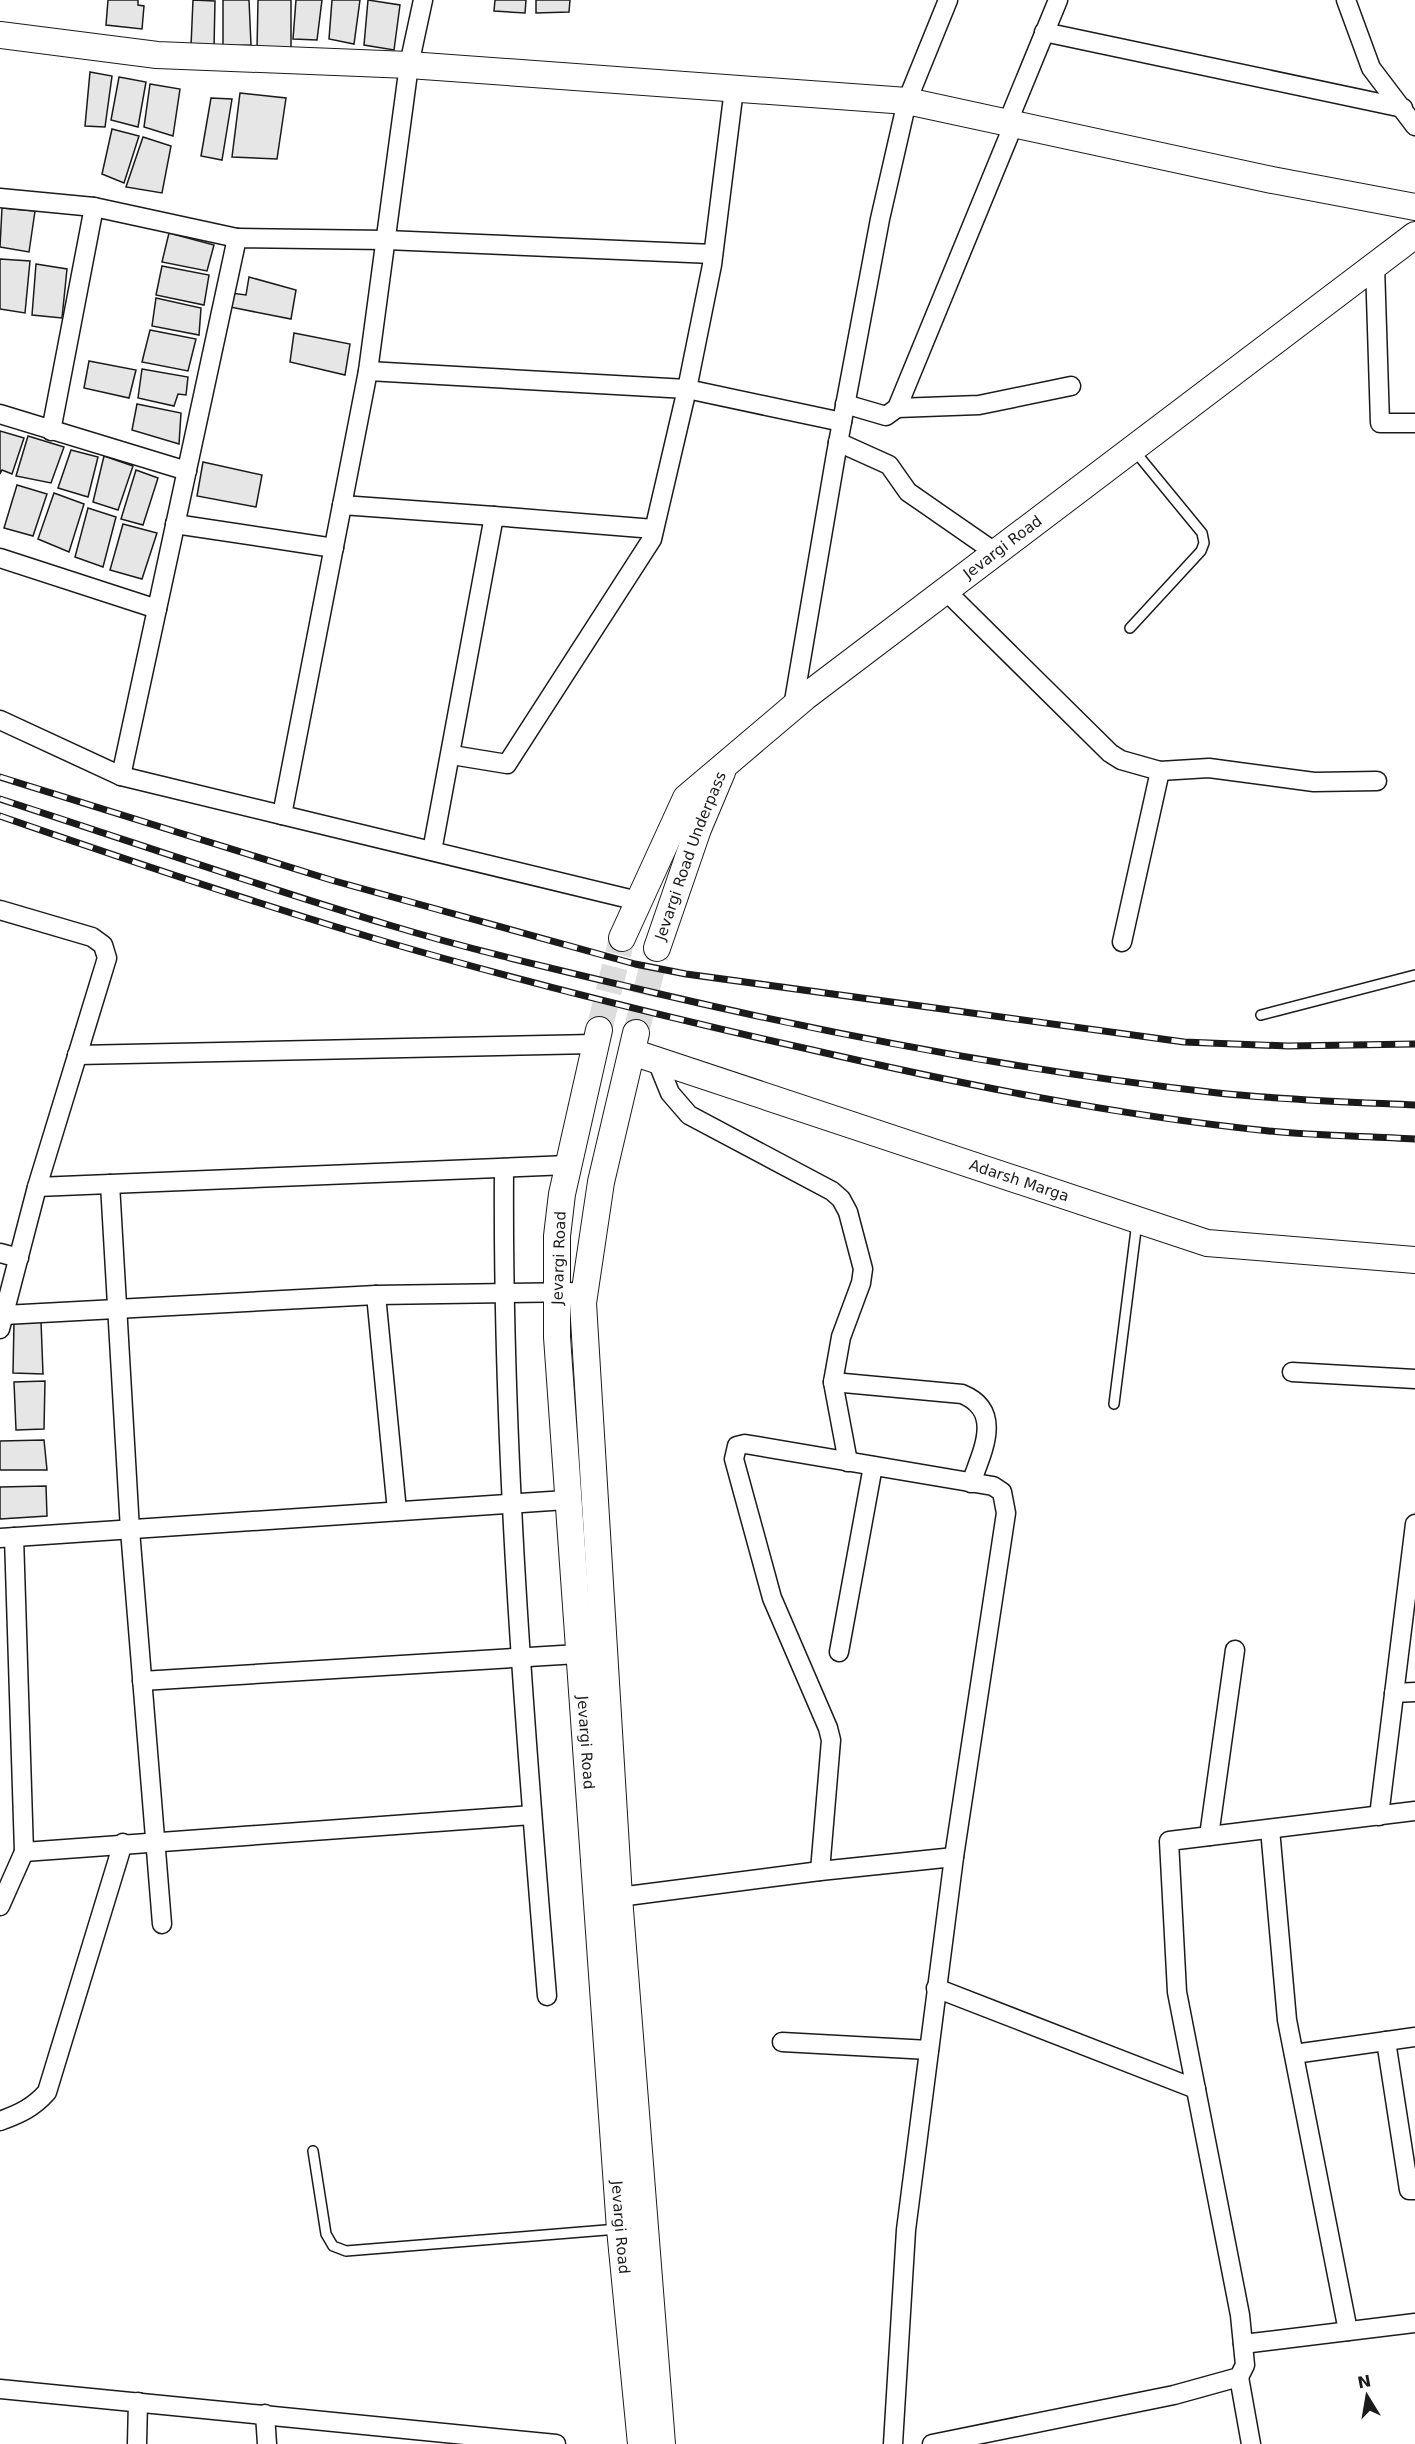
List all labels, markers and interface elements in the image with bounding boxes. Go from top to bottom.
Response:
street label: Jevargi Road [959,512,1046,583]
street label: Jevargi Road Underpass [651,769,730,944]
street label: Adarsh Marga [967,1156,1071,1206]
street label: Jevargi Road [548,1211,570,1306]
street label: Jevargi Road [573,1694,598,1790]
street label: Jevargi Road [608,2179,633,2275]
north arrow [1337,2366,1397,2426]
text: N [1356,2371,1373,2392]

